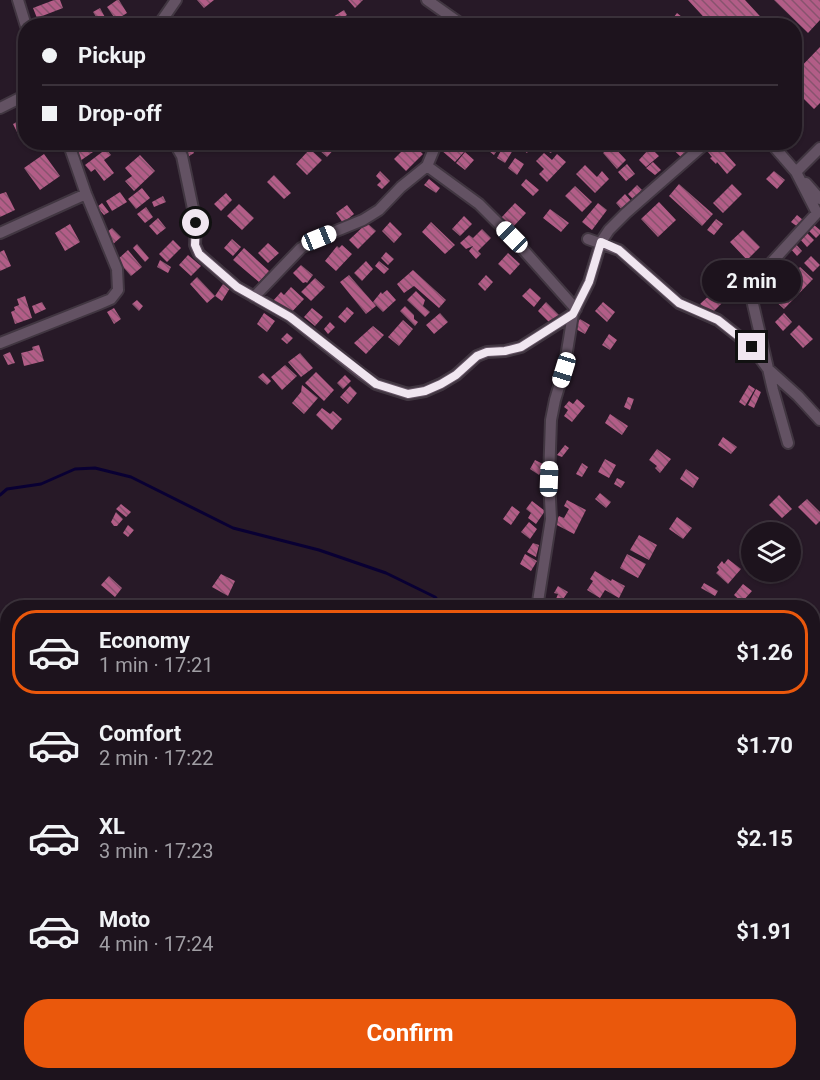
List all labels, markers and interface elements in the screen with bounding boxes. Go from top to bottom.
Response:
text: Pickup [78,43,146,68]
text: Drop-off [78,101,162,126]
route start [182,209,209,236]
car [493,218,531,256]
car [299,223,339,253]
callout: 2 min [702,260,801,302]
text: 2 min [726,269,777,293]
route end [738,333,765,360]
car [550,350,578,390]
car [539,461,559,497]
map controls [741,522,801,582]
button: layers [741,522,801,582]
icon: car [27,625,81,679]
text: Economy [99,628,190,653]
text: $1.26 [736,640,793,665]
text: 1 min · 17:21 [99,653,214,677]
icon: car [27,718,81,772]
text: Comfort [99,721,181,746]
text: $1.70 [736,733,793,758]
text: 2 min · 17:22 [99,746,214,770]
icon: car [27,811,81,865]
text: XL [99,814,125,839]
text: $2.15 [736,826,793,851]
text: 3 min · 17:23 [99,839,214,863]
icon: car [27,904,81,958]
text: Moto [99,907,150,932]
text: $1.91 [736,919,793,944]
text: 4 min · 17:24 [99,932,214,956]
button: Confirm [24,999,796,1068]

